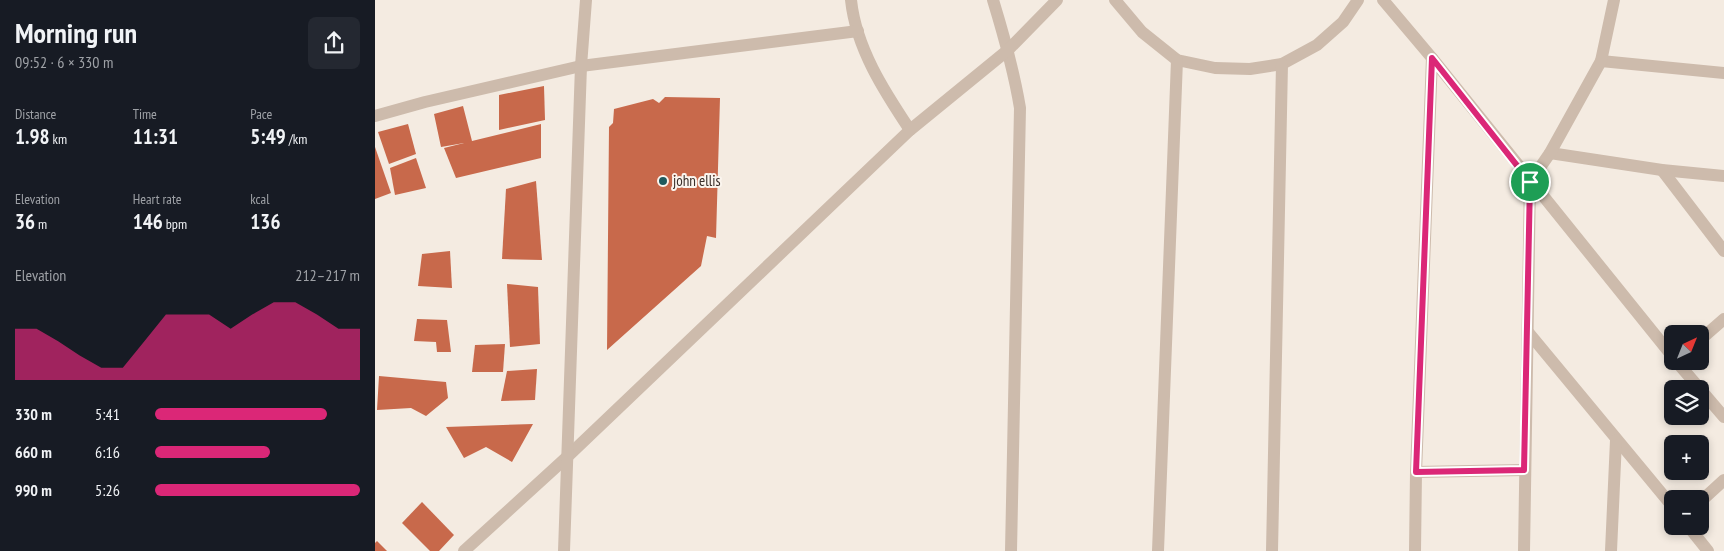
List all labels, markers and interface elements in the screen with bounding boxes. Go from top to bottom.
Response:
text: Morning run [15,14,137,51]
button: share [308,17,360,69]
text: 09:52 · 6 × 330 m [15,52,113,72]
text: Distance [15,105,56,123]
text: Time [133,105,157,123]
text: Pace [250,105,272,123]
text: 1.98 [15,123,50,150]
text: 11:31 [133,123,178,150]
text: 5:49 [250,123,286,150]
text: km [50,130,67,148]
text: /km [286,130,307,148]
pin [1509,161,1551,203]
icon: arrive [1516,168,1544,196]
place label: john ellis [673,171,721,190]
marker: john ellis [657,175,669,187]
text: Elevation [15,190,60,208]
text: Heart rate [133,190,182,208]
text: kcal [250,190,269,208]
text: 36 [15,208,35,235]
text: 146 [133,208,163,235]
text: 136 [250,208,280,235]
text: m [35,215,47,233]
text: bpm [163,215,187,233]
text: Elevation [15,265,66,285]
text: 212–217 m [295,265,360,285]
north arrow [1664,325,1709,370]
map controls [1664,325,1709,535]
button: layers [1664,380,1709,425]
text: 330 m [15,404,52,424]
text: 5:41 [95,404,120,424]
button: + [1664,435,1709,480]
text: 660 m [15,442,52,462]
text: 6:16 [95,442,120,462]
text: 990 m [15,480,52,500]
text: 5:26 [95,480,120,500]
button: − [1664,490,1709,535]

